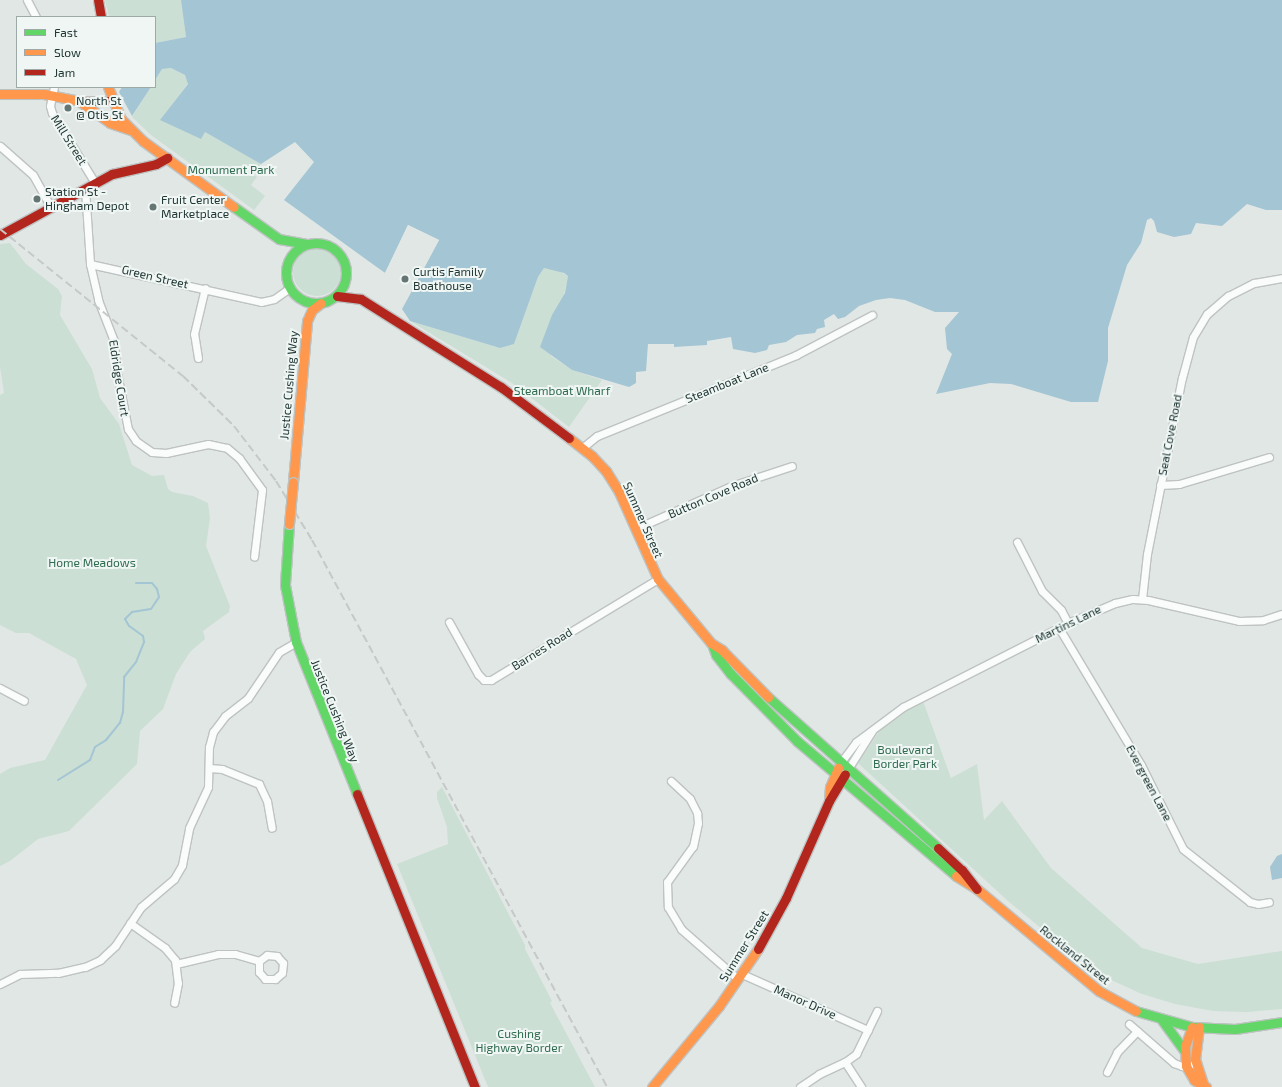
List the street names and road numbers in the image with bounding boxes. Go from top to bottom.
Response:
street label: Mill Street [48,112,90,168]
street label: Green Street [120,262,190,292]
street label: Justice Cushing Way [277,330,301,440]
street label: Eldridge Court [106,339,132,417]
street label: Steamboat Lane [683,360,771,406]
street label: Seal Cove Road [1155,393,1185,477]
street label: Button Cove Road [666,471,760,521]
street label: Summer Street [620,480,666,560]
street label: Martins Lane [1033,602,1103,646]
street label: Barnes Road [509,625,575,673]
street label: Justice Cushing Way [308,657,362,765]
street label: Evergreen Lane [1123,742,1175,824]
street label: Summer Street [716,907,772,985]
street label: Rockland Street [1037,922,1113,988]
street label: Manor Drive [772,982,838,1022]

